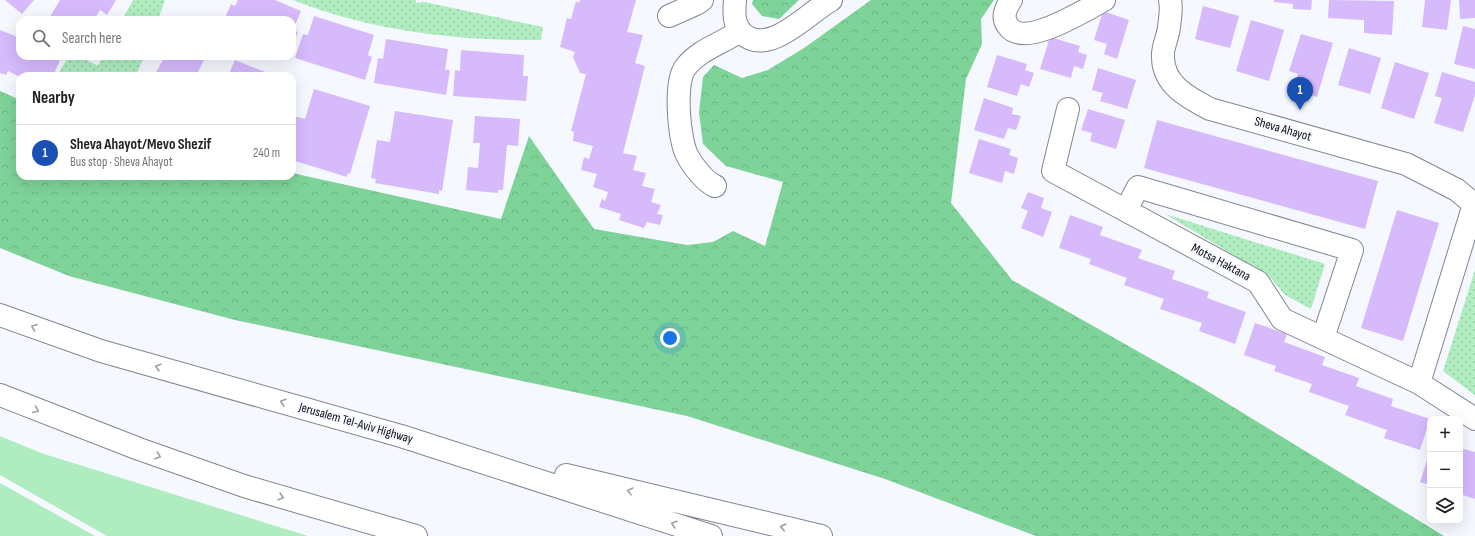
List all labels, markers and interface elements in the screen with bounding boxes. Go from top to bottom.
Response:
search box [16,16,296,60]
icon: search [30,27,52,49]
text: Search here [62,29,122,48]
pin: 1 [1287,77,1313,110]
text: Nearby [32,88,75,108]
street label: Sheva Ahayot [1253,113,1313,145]
text: Sheva Ahayot/Mevo Shezif [70,135,211,154]
text: 1 [42,145,48,161]
text: 240 m [253,145,280,161]
text: Bus stop · Sheva Ahayot [70,154,173,170]
street label: Motsa Haktana [1189,240,1253,284]
one-way arrow [31,323,38,332]
your location [660,328,680,348]
one-way arrow [154,363,161,372]
one-way arrow [279,399,286,407]
street label: Jerusalem Tel-Aviv Highway [296,399,415,447]
one-way arrow [33,405,40,413]
map controls [1427,416,1463,524]
button: + [1427,416,1463,452]
one-way arrow [154,451,161,460]
button: − [1427,452,1463,488]
one-way arrow [626,487,633,495]
button: layers [1427,488,1463,524]
one-way arrow [277,492,284,501]
one-way arrow [670,520,677,529]
one-way arrow [780,523,787,532]

